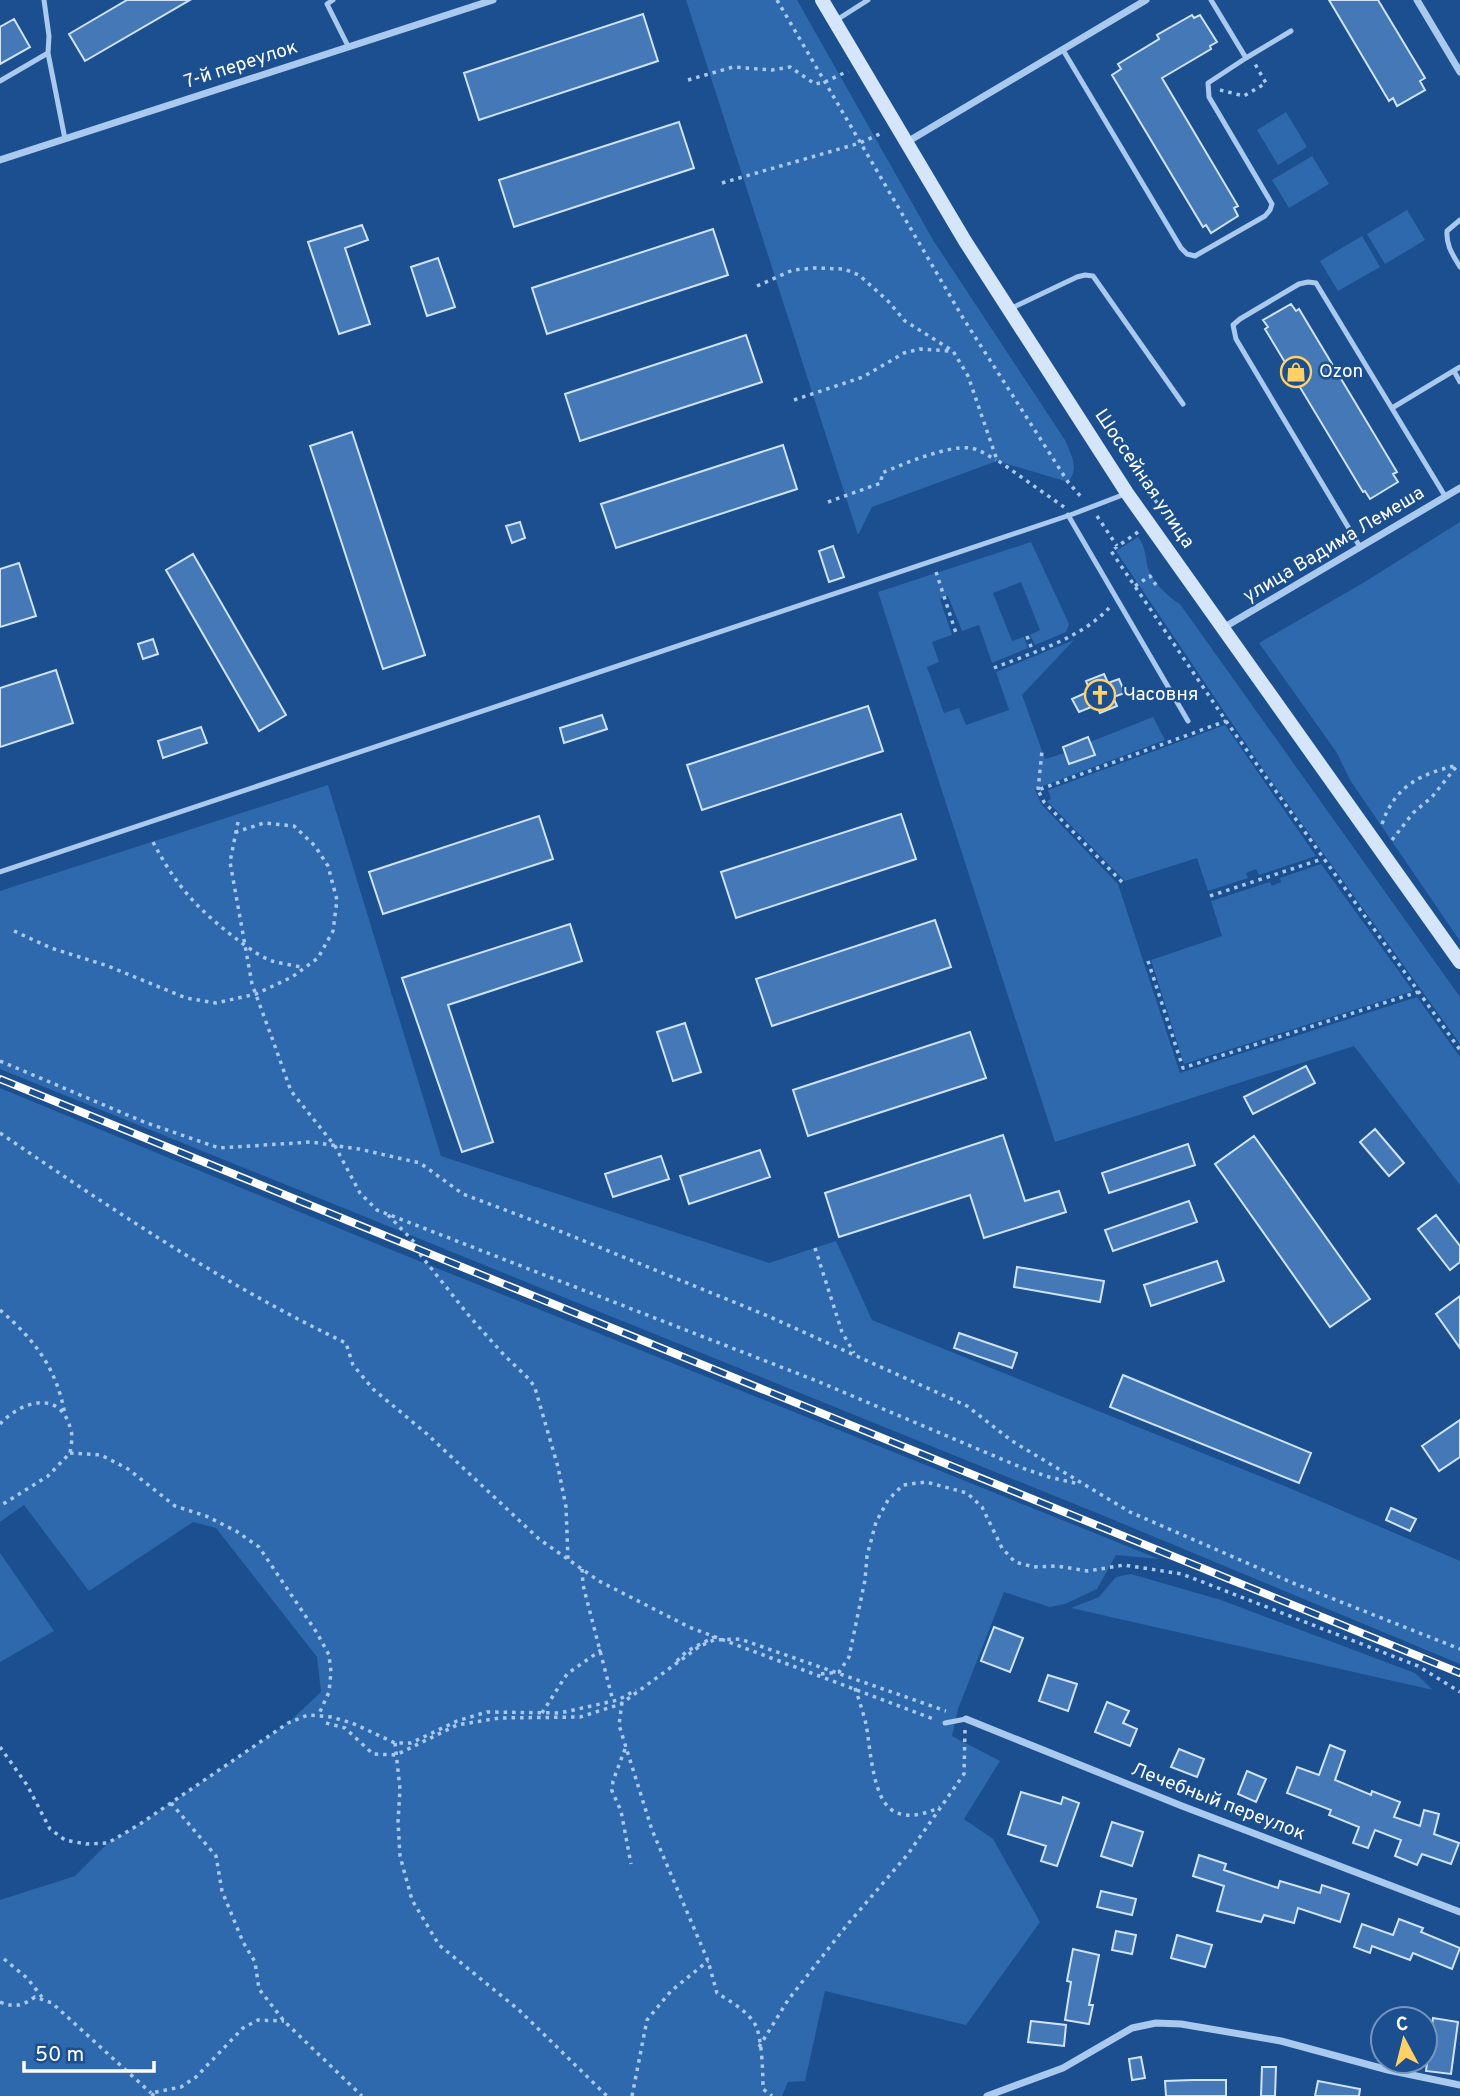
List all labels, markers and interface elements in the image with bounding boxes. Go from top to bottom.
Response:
street label: 7-й переулок [181,35,301,95]
shop icon: Ozon [1279,355,1313,389]
place label: Ozon [1319,360,1363,384]
street label: Шоссейная улица [1089,405,1199,553]
street label: улица Вадима Лемеша [1239,481,1429,609]
church icon: Часовня [1083,678,1117,712]
place label: Часовня [1123,683,1198,707]
street label: Лечебный переулок [1127,1758,1309,1846]
north arrow [1369,2005,1439,2075]
text: С [1395,2012,1410,2038]
scale bar [24,2030,154,2074]
text: 50 m [35,2042,84,2069]

